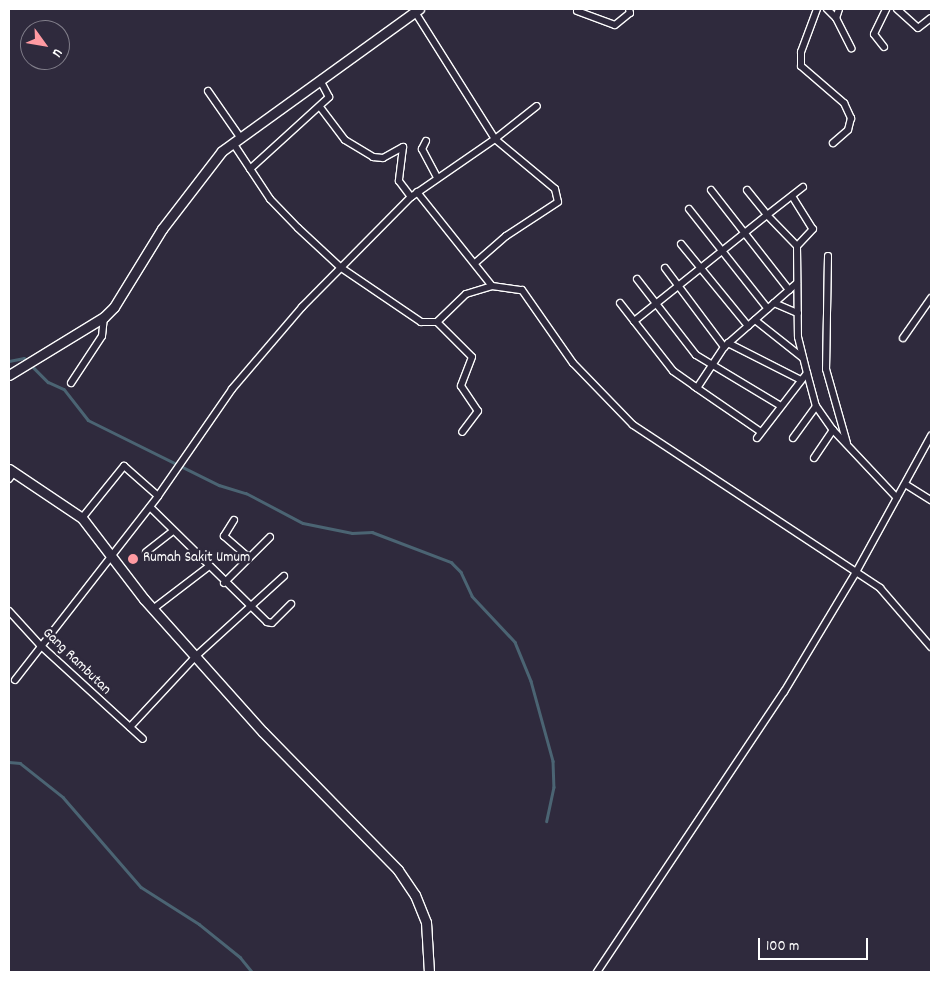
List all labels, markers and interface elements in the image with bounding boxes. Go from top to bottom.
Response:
north arrow [20,20,70,70]
text: U [47,44,67,61]
place label: Rumah Sakit Umum [143,550,250,568]
marker: Rumah Sakit Umum [127,553,139,565]
street label: Gang Rambutan [38,625,114,699]
scale bar [760,928,870,960]
text: 100 m [766,936,799,958]

